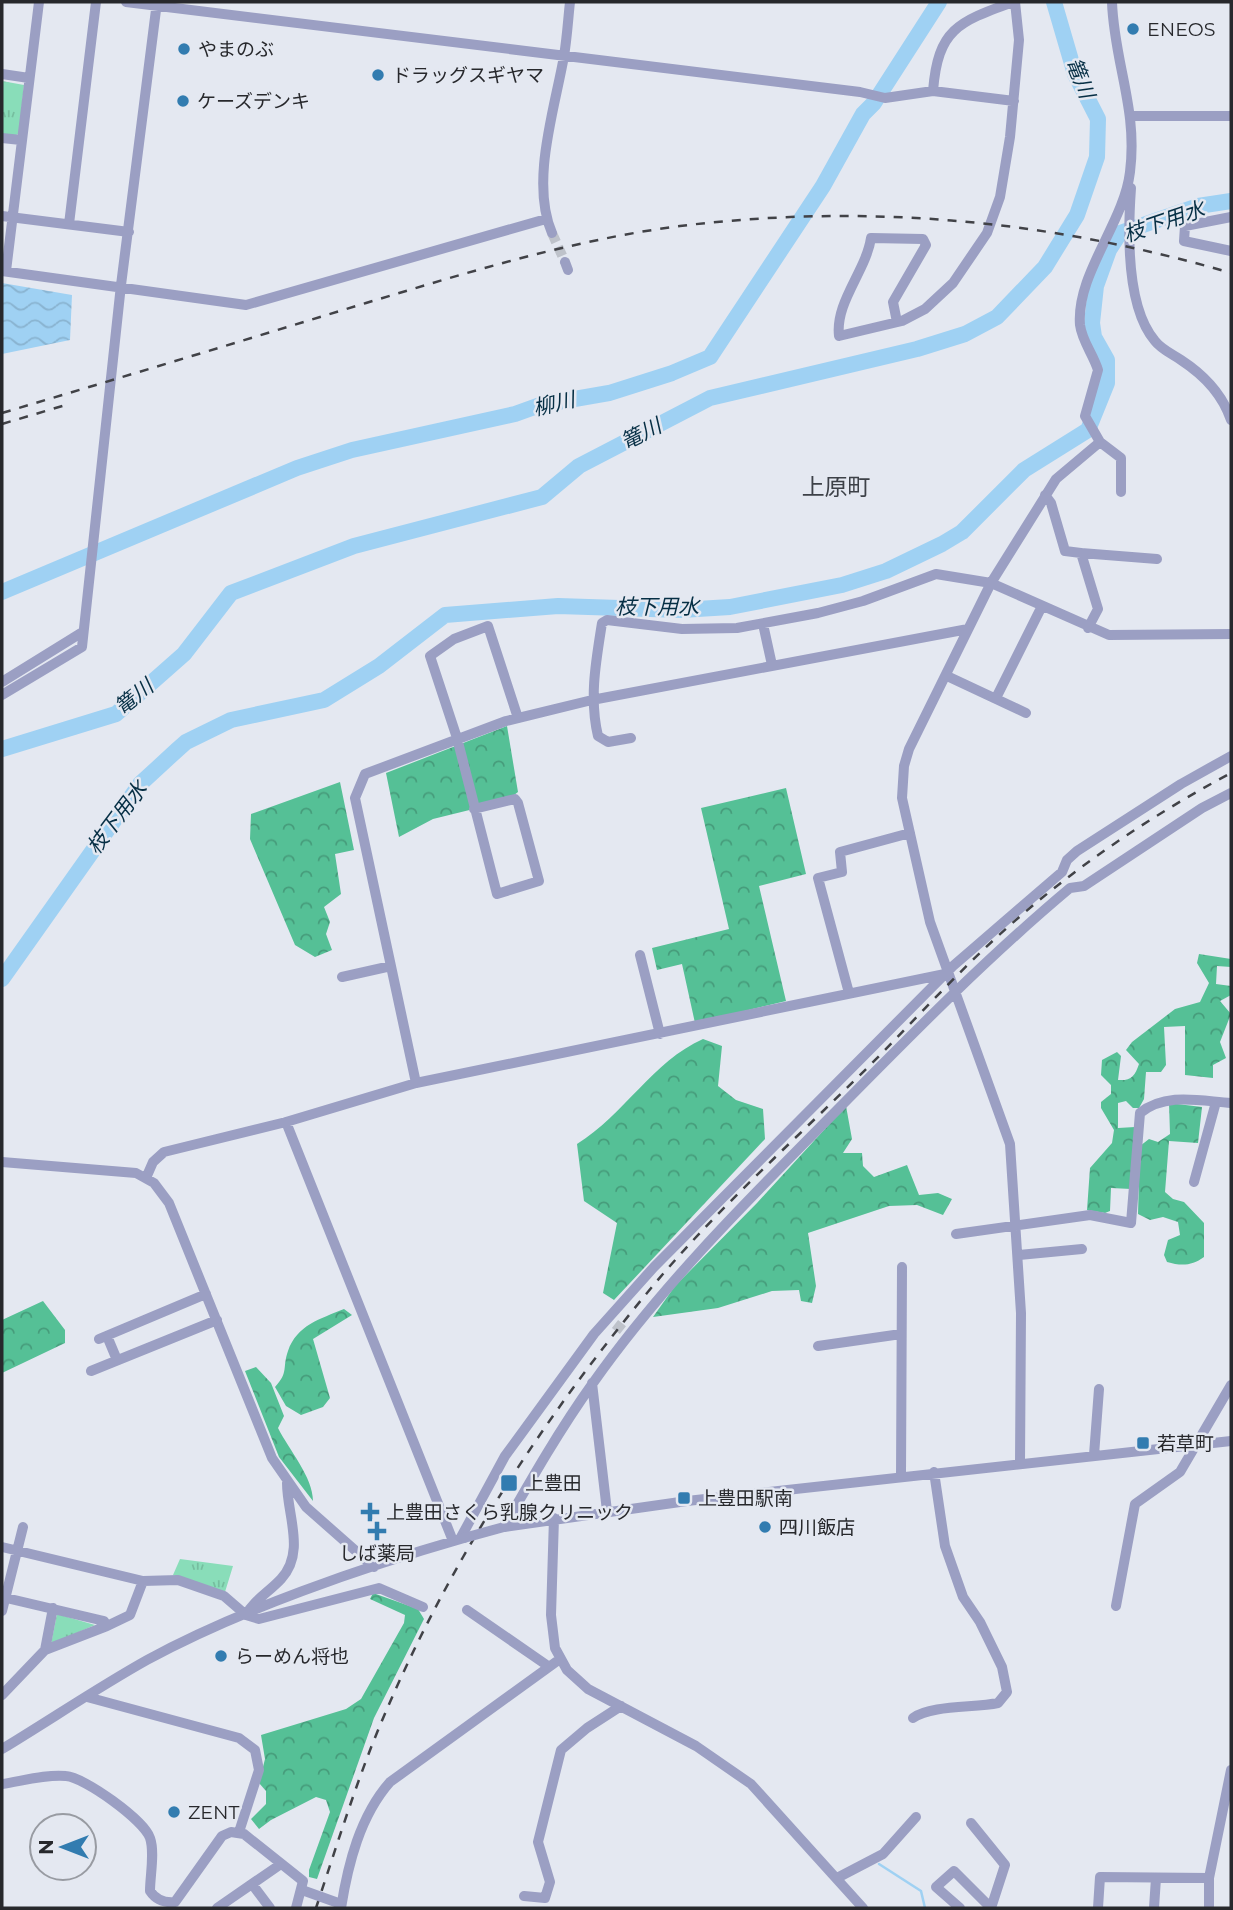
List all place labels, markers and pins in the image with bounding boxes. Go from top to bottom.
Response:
place label: ENEOS [1147,18,1215,41]
marker: ENEOS [1125,21,1141,37]
place label: やまのぶ [198,38,274,61]
marker: やまのぶ [176,41,192,57]
place label: ドラッグスギヤマ [392,64,544,87]
marker: ドラッグスギヤマ [370,67,386,83]
place label: ケーズデンキ [197,90,310,113]
marker: ケーズデンキ [175,93,191,109]
place label: 若草町 [1157,1432,1214,1455]
marker: 若草町 [1135,1435,1151,1451]
place label: 上豊田 [525,1472,582,1495]
marker: 上豊田 [499,1473,519,1493]
place label: 上豊田駅南 [698,1487,793,1510]
marker: 上豊田駅南 [676,1490,692,1506]
place label: 上豊田さくら乳腺クリニック [386,1501,633,1524]
marker: 上豊田さくら乳腺クリニック [360,1502,380,1522]
place label: 四川飯店 [779,1516,855,1539]
marker: 四川飯店 [757,1519,773,1535]
marker: しば薬局 [369,1523,385,1539]
place label: しば薬局 [339,1542,415,1565]
place label: らーめん将也 [235,1645,349,1668]
marker: らーめん将也 [213,1648,229,1664]
place label: ZENT [188,1801,240,1824]
marker: ZENT [166,1804,182,1820]

